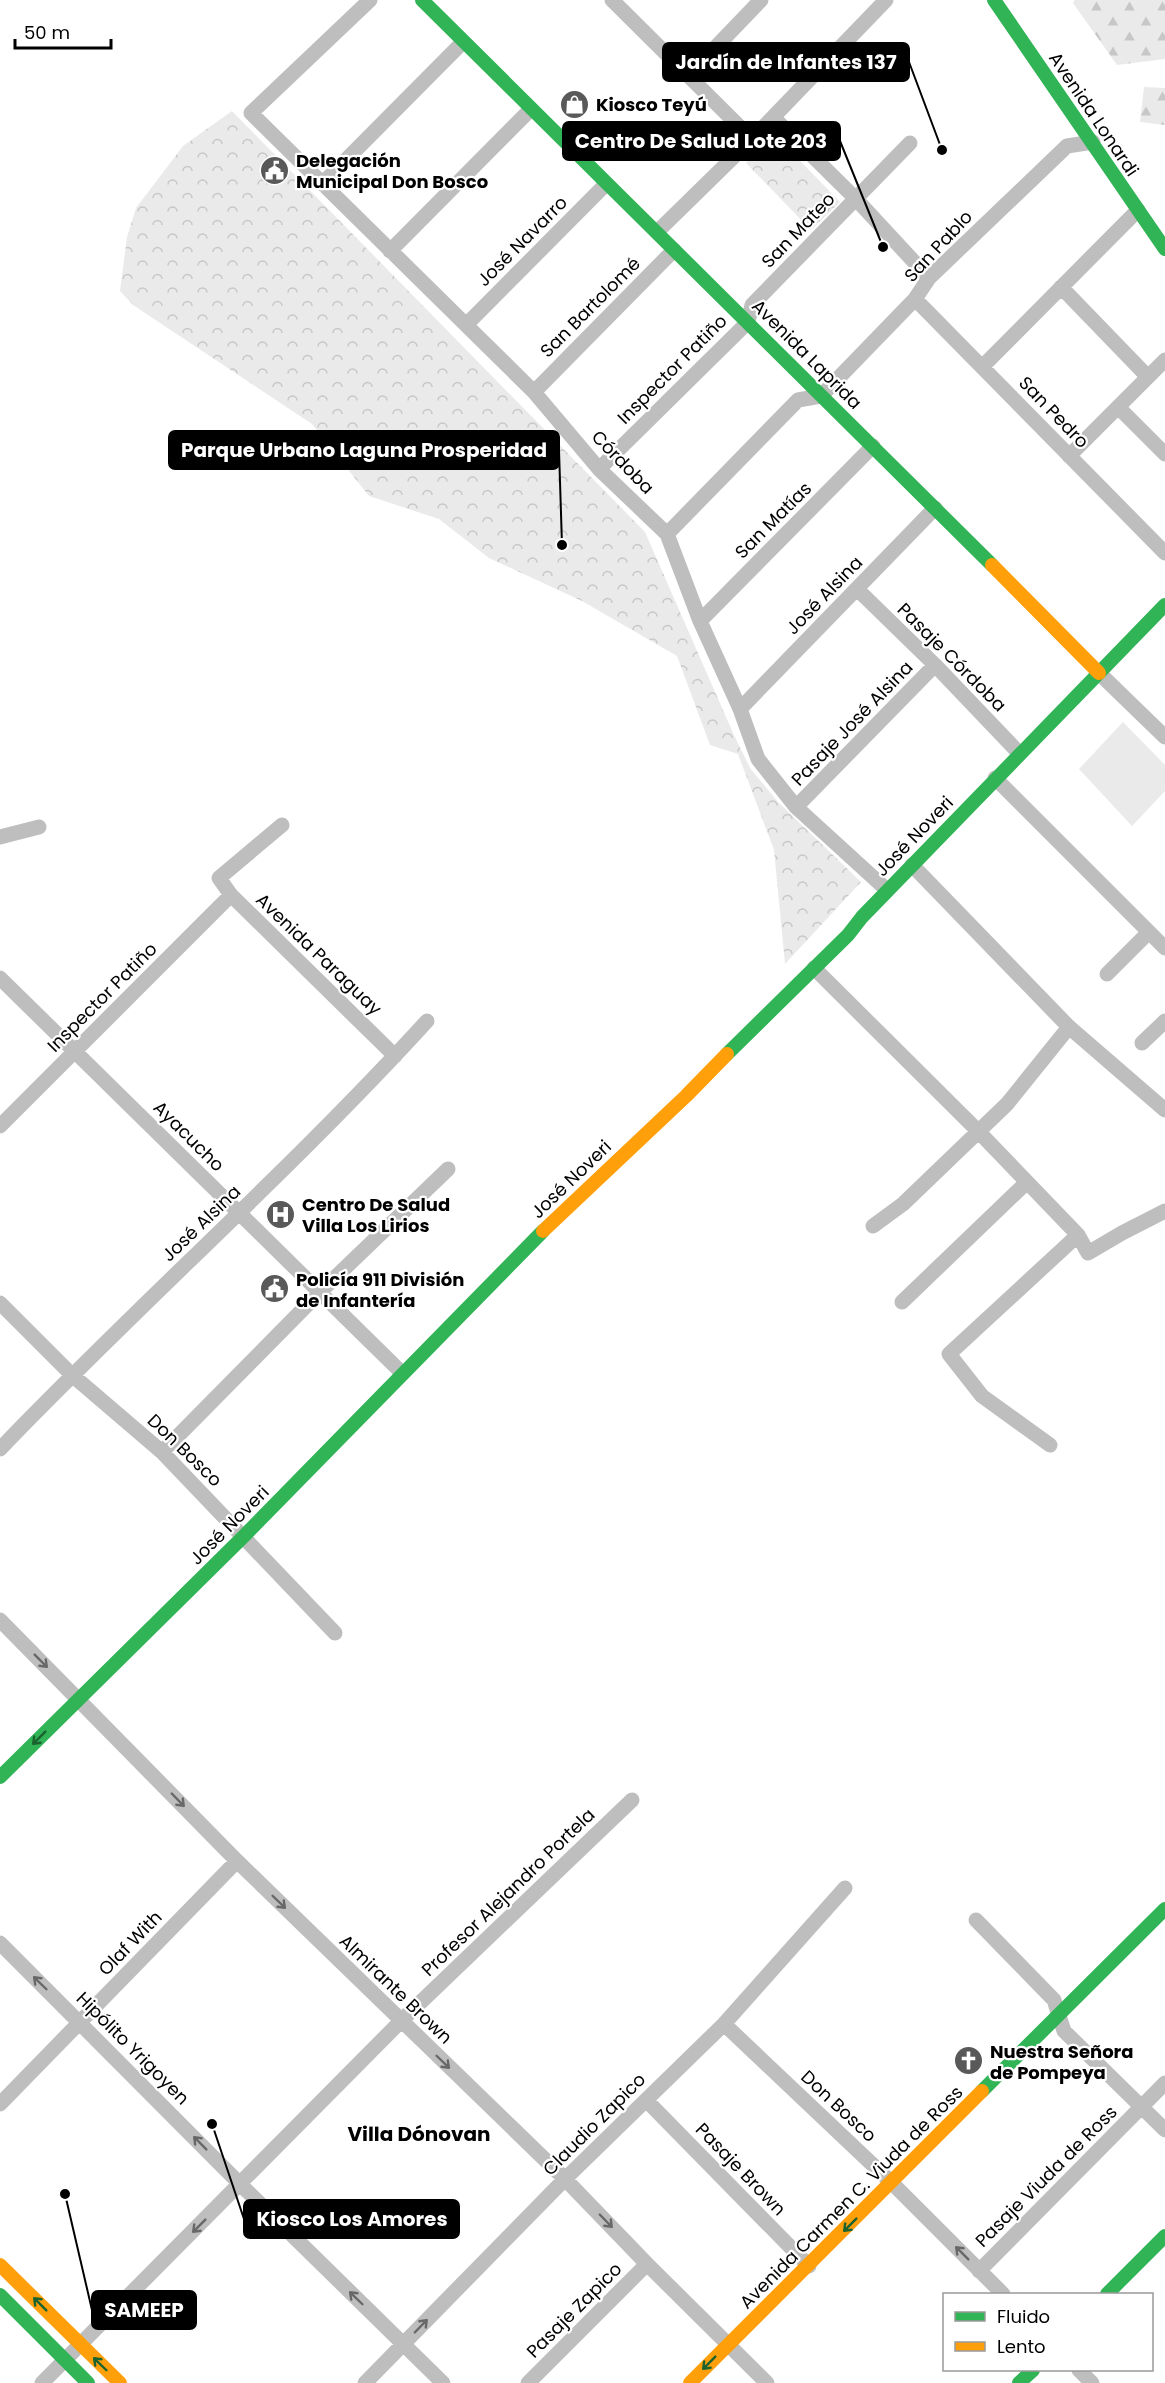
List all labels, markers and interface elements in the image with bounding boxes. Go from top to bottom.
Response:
scale bar [15,12,111,50]
text: 50 m [24,20,70,45]
callout: Jardín de Infantes 137 [663,43,909,81]
street label: Avenida Lonardi [1043,47,1145,181]
text: Jardín de Infantes 137 [675,48,897,76]
shop icon: Kiosco Teyú [559,88,591,120]
place label: Kiosco Teyú [596,92,707,117]
callout: Centro De Salud Lote 203 [563,122,840,160]
text: Centro De Salud Lote 203 [575,127,827,155]
place label: Delegación Municipal Don Bosco [296,148,488,194]
public building icon: Delegación Municipal Don Bosco [259,154,291,186]
street label: San Mateo [756,187,840,273]
street label: José Navarro [471,190,573,292]
street label: San Pablo [898,205,978,287]
street label: San Bartolomé [534,251,646,363]
street label: Avenida Laprida [747,294,867,414]
street label: Inspector Patiño [612,309,732,429]
street label: San Pedro [1013,371,1095,453]
street label: Córdoba [586,424,660,500]
callout: Parque Urbano Laguna Prosperidad [169,431,559,469]
text: Parque Urbano Laguna Prosperidad [181,436,547,464]
street label: San Matías [729,476,817,564]
street label: José Alsina [780,550,868,640]
street label: Pasaje Córdoba [892,597,1012,717]
street label: Pasaje José Alsina [786,655,918,791]
street label: José Noveri [869,790,959,882]
street label: Avenida Paraguay [251,887,387,1021]
street label: Inspector Patiño [42,937,162,1057]
street label: Ayacucho [148,1095,230,1177]
street label: José Noveri [525,1134,617,1224]
street label: José Alsina [156,1179,246,1267]
place label: Centro De Salud Villa Los Lirios [302,1192,450,1238]
hospital icon: Centro De Salud Villa Los Lirios [265,1198,297,1230]
place label: Policía 911 División de Infantería [296,1267,464,1313]
public building icon: Policía 911 División de Infantería [259,1273,291,1305]
street label: Don Bosco [142,1408,228,1492]
street label: José Noveri [184,1480,274,1570]
one-way arrow [34,1654,48,1669]
one-way arrow [32,1730,47,1745]
one-way arrow [170,1793,185,1808]
street label: Profesor Alejandro Portela [416,1802,600,1982]
one-way arrow [271,1894,286,1909]
street label: Olaf With [93,1905,167,1981]
street label: Almirante Brown [334,1929,458,2049]
one-way arrow [33,1976,48,1990]
street label: Hipólito Yrigoyen [71,1986,195,2110]
place label: Nuestra Señora de Pompeya [990,2039,1134,2085]
church icon: Nuestra Señora de Pompeya [953,2045,985,2077]
one-way arrow [436,2055,451,2069]
street label: Don Bosco [796,2064,882,2148]
street label: Claudio Zapico [537,2067,651,2181]
street label: Avenida Carmen C. Viuda de Ross [734,2080,968,2314]
street label: Pasaje Viuda de Ross [970,2100,1122,2252]
street label: Pasaje Brown [690,2117,792,2221]
district label: Villa Dónovan [347,2120,491,2148]
one-way arrow [192,2136,207,2151]
callout: Kiosco Los Amores [244,2200,459,2238]
text: Kiosco Los Amores [256,2205,448,2233]
one-way arrow [599,2214,613,2229]
one-way arrow [843,2217,858,2232]
one-way arrow [192,2219,207,2233]
one-way arrow [954,2246,969,2261]
street label: Pasaje Zapico [521,2257,627,2363]
callout: SAMEEP [92,2291,196,2329]
one-way arrow [349,2291,364,2305]
legend [943,2293,1153,2371]
text: SAMEEP [104,2296,184,2324]
one-way arrow [33,2297,48,2312]
text: Fluido [997,2304,1050,2329]
one-way arrow [414,2319,429,2334]
text: Lento [997,2334,1046,2359]
one-way arrow [93,2356,108,2371]
one-way arrow [702,2356,717,2371]

